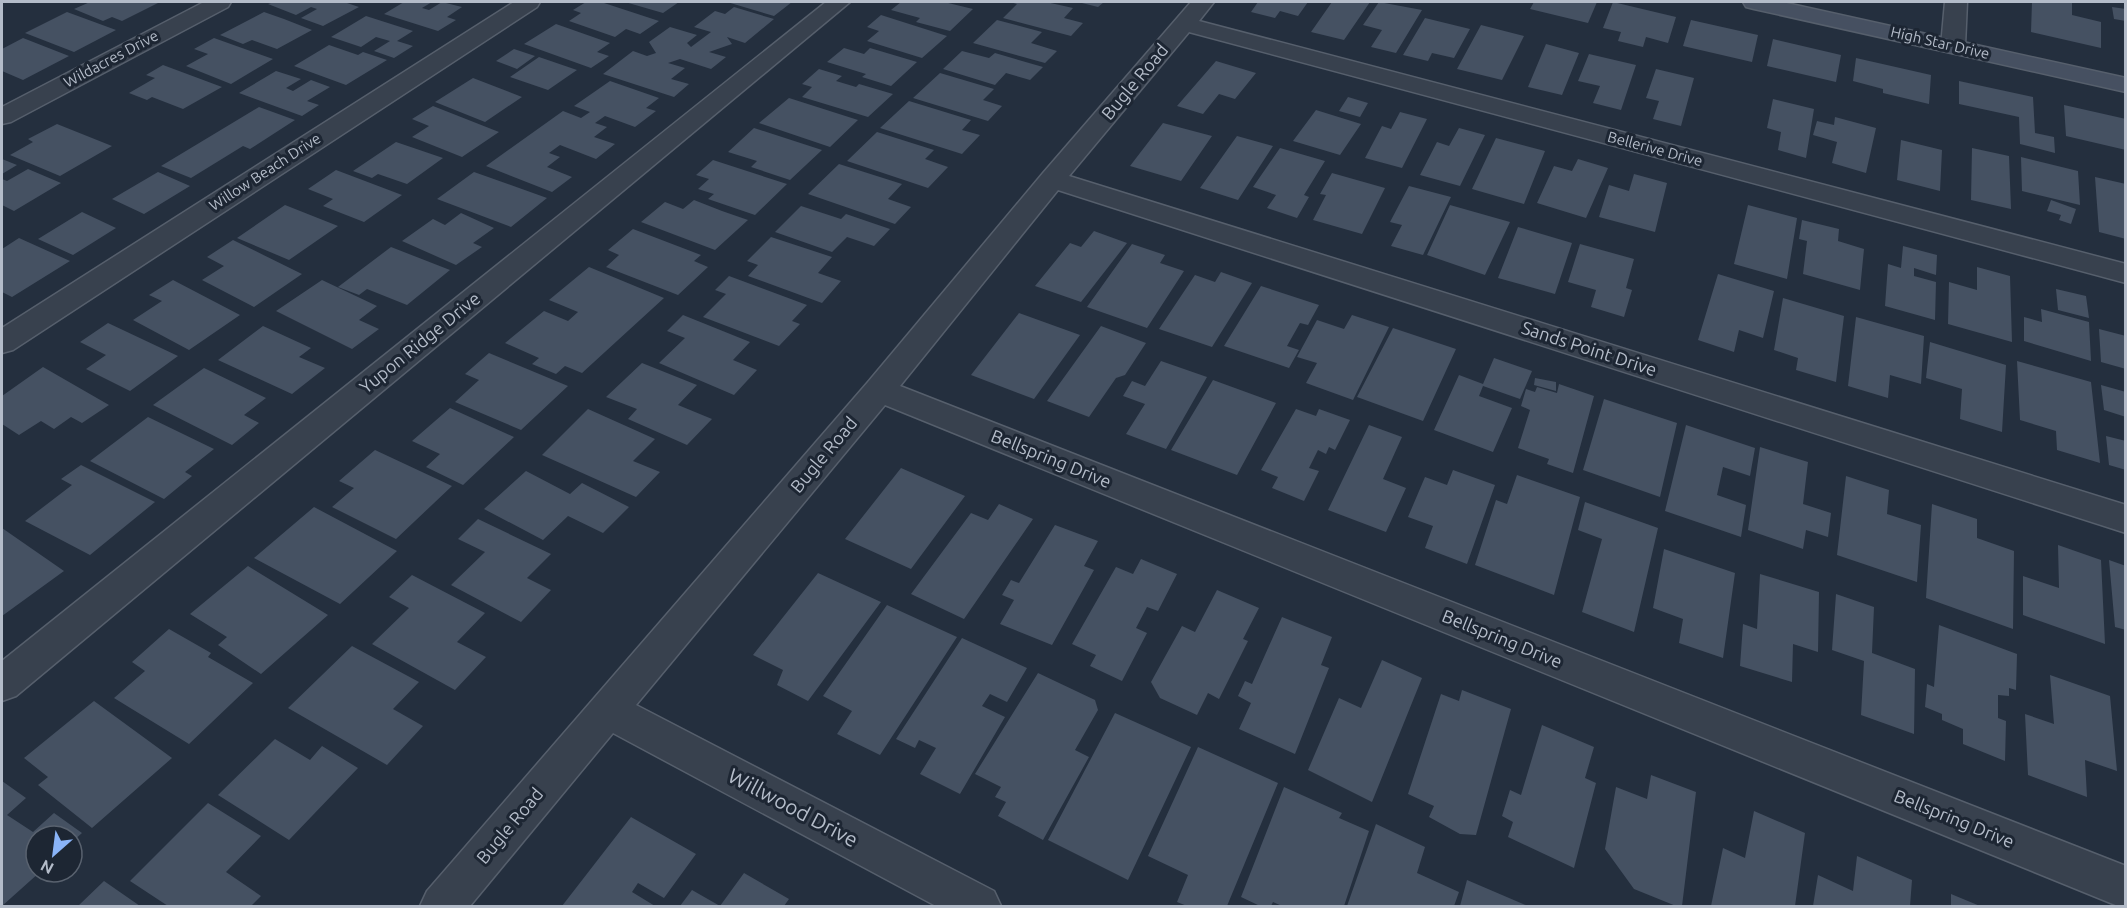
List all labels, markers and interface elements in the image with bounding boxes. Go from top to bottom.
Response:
street label: High Star Drive [1889,23,1991,62]
street label: Wildacres Drive [61,27,161,91]
street label: Bugle Road [1097,40,1172,123]
street label: Bellerive Drive [1606,128,1705,169]
street label: Willow Beach Drive [206,129,324,214]
street label: Yupon Ridge Drive [355,288,483,397]
street label: Sands Point Drive [1519,317,1659,379]
street label: Bugle Road [786,413,861,496]
street label: Bellspring Drive [988,425,1114,491]
street label: Bellspring Drive [1439,605,1565,671]
street label: Willwood Drive [724,763,862,851]
street label: Bugle Road [472,784,547,867]
street label: Bellspring Drive [1891,785,2017,851]
north arrow [24,824,84,884]
text: N [37,856,56,878]

